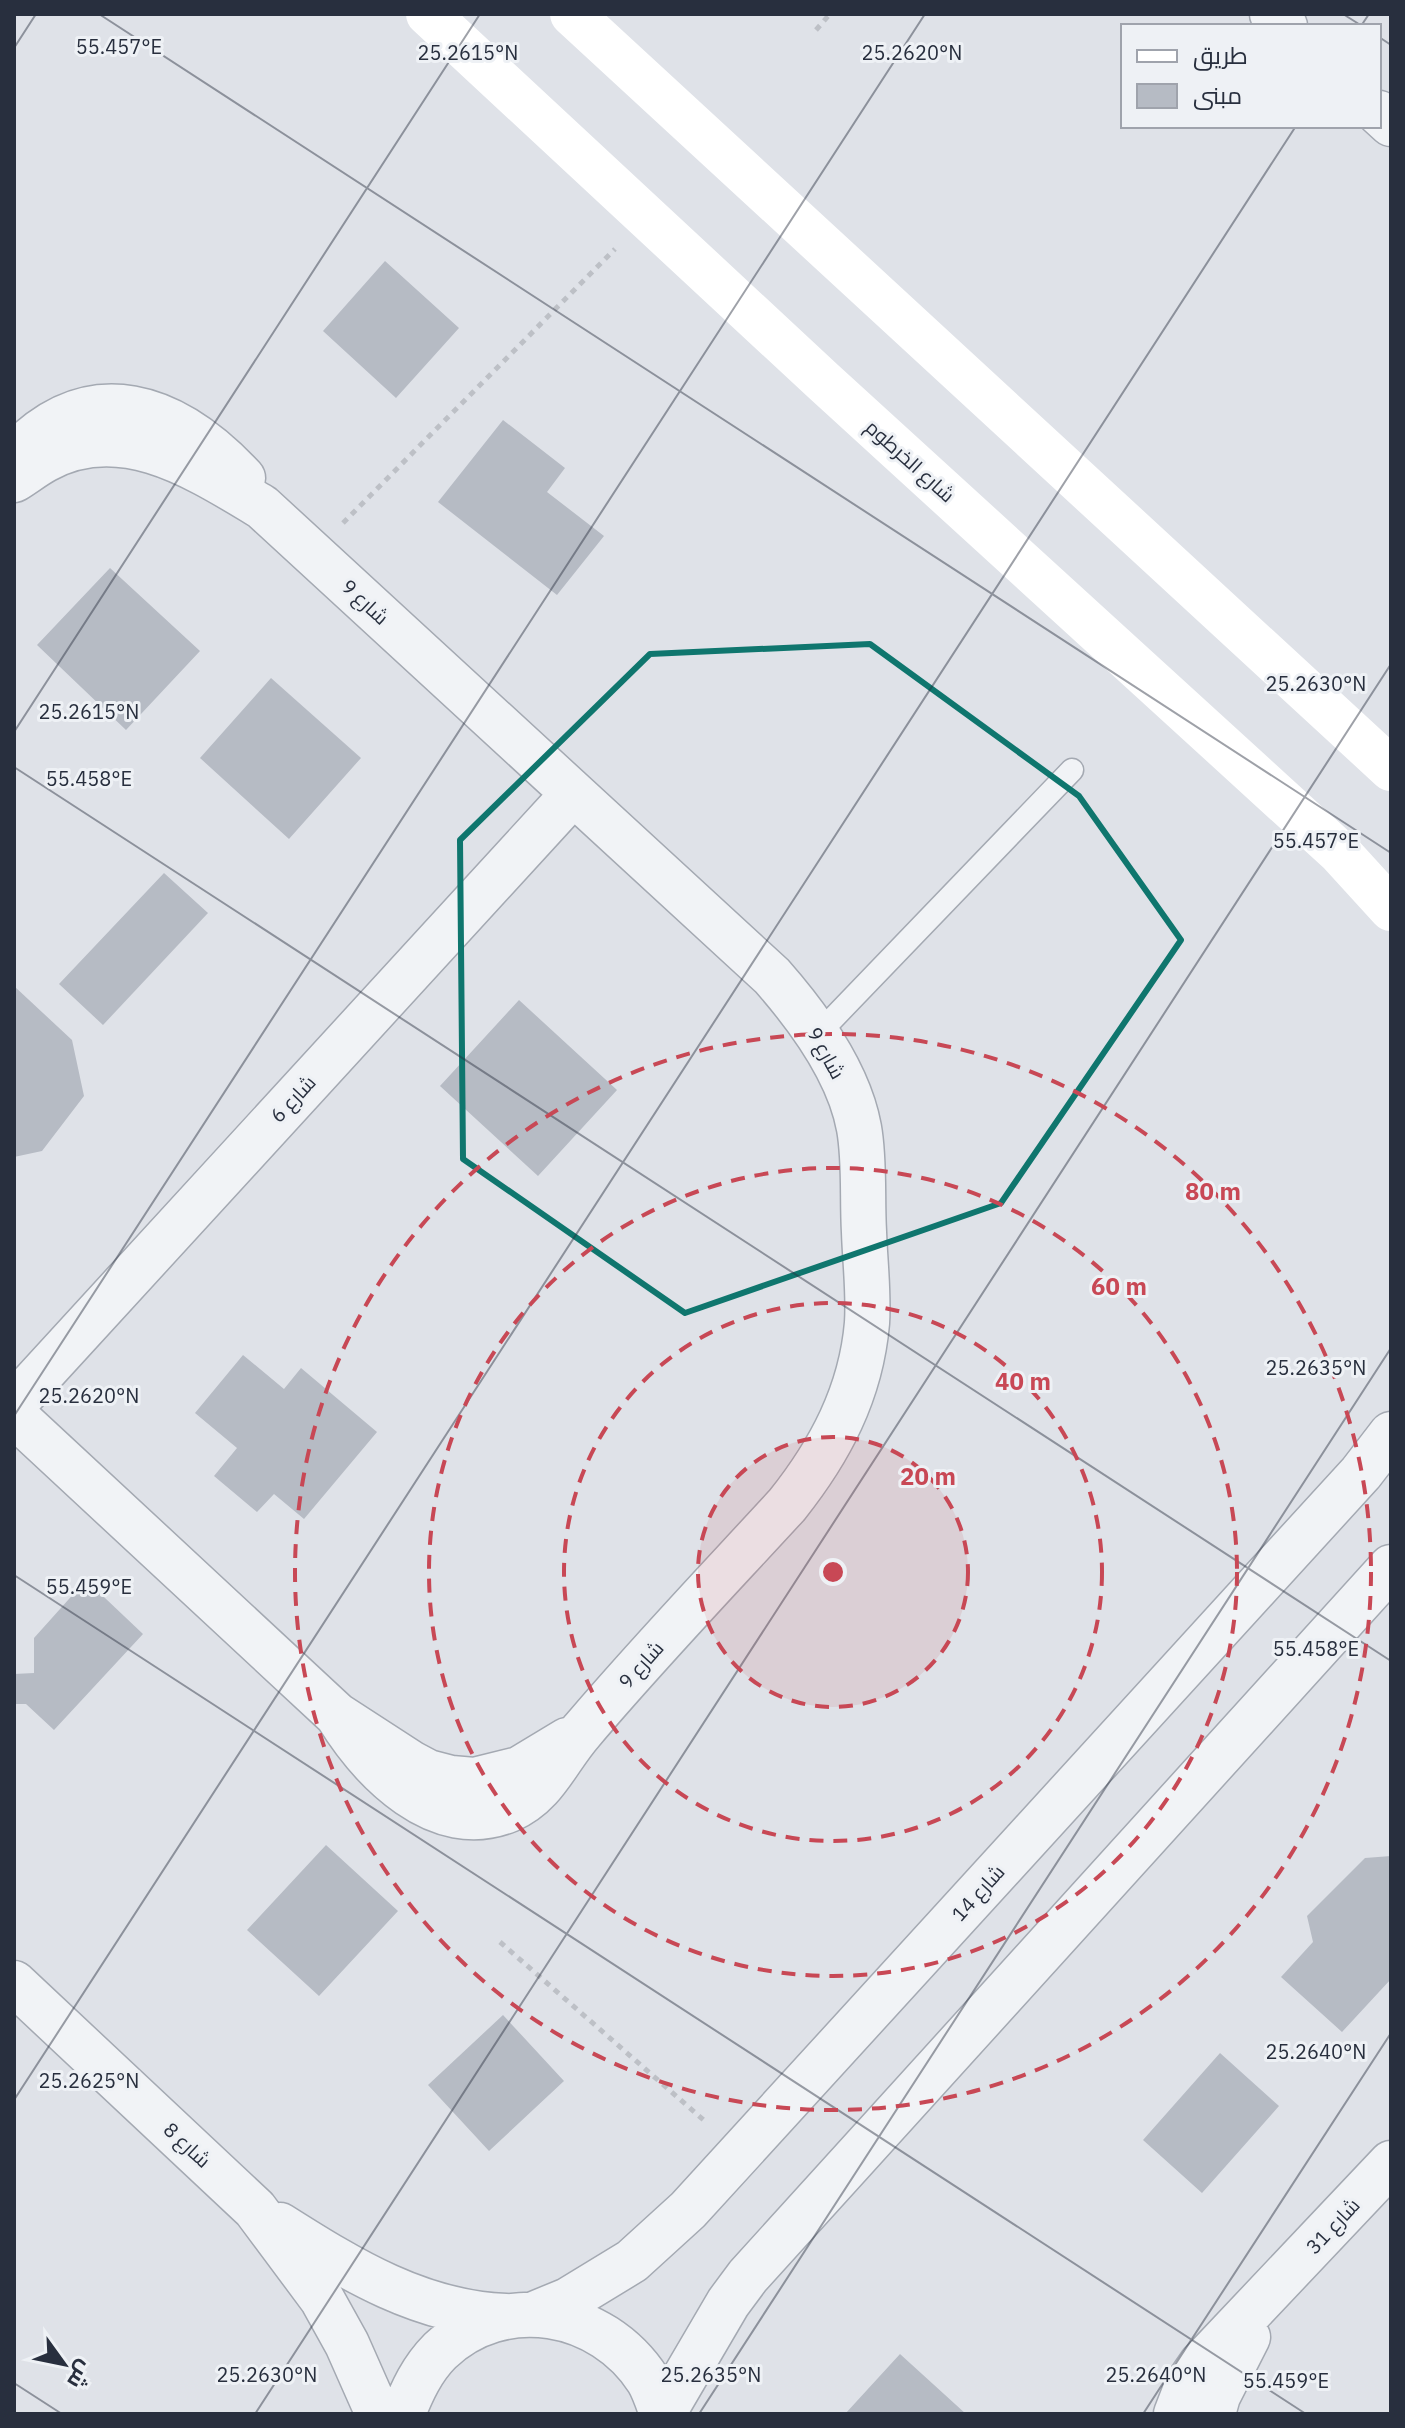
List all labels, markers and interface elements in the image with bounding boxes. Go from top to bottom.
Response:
legend [1121,24,1381,128]
text: 55.457°E [76,33,162,60]
text: 25.2615°N [418,39,518,66]
text: 25.2620°N [862,39,962,66]
text: طريق [1193,39,1248,71]
text: مبنى [1193,79,1242,111]
street label: شارع الخرطوم [859,413,961,509]
street label: شارع 9 [335,573,395,631]
text: 25.2630°N [1266,670,1366,697]
text: 25.2615°N [39,698,139,725]
text: 55.458°E [46,765,132,792]
text: 55.457°E [1273,827,1359,854]
street label: شارع 9 [800,1022,852,1084]
street label: شارع 6 [264,1069,322,1129]
text: 80 m [1185,1175,1241,1207]
text: 60 m [1091,1270,1147,1302]
text: 25.2635°N [1266,1354,1366,1381]
text: 40 m [995,1365,1051,1397]
text: 25.2620°N [39,1382,139,1409]
text: 20 m [900,1460,956,1492]
centre of rings [819,1558,847,1586]
text: 55.459°E [46,1573,132,1600]
street label: شارع 9 [612,1635,670,1695]
text: 55.458°E [1273,1635,1359,1662]
street label: شارع 14 [945,1859,1011,1927]
text: 25.2640°N [1266,2038,1366,2065]
text: 25.2625°N [39,2067,139,2094]
street label: شارع 8 [157,2116,217,2174]
street label: شارع 31 [1300,2192,1366,2260]
north arrow [24,2324,104,2404]
text: ش [61,2355,101,2395]
text: 25.2630°N [217,2361,317,2388]
text: 25.2635°N [661,2361,761,2388]
text: 25.2640°N [1106,2361,1206,2388]
text: 55.459°E [1243,2367,1329,2394]

